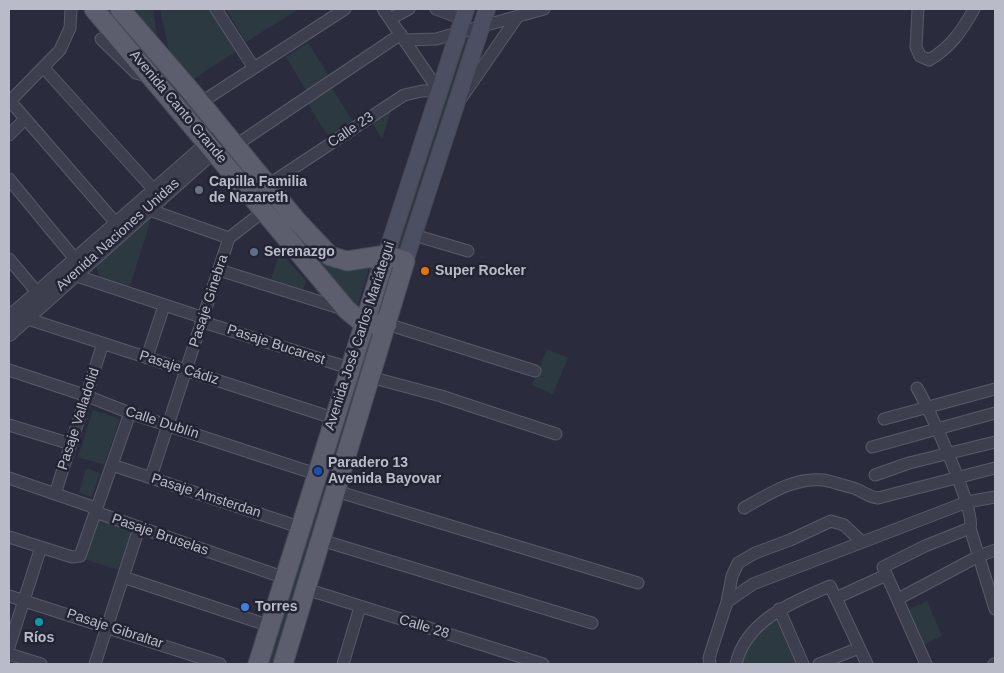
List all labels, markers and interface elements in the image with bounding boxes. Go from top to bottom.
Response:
street label: Avenida Canto Grande [126,47,230,167]
street label: Calle 23 [325,109,377,151]
place label: Capilla Familia de Nazareth [209,174,307,206]
street label: Avenida Naciones Unidas [53,175,183,295]
marker: Capilla Familia de Nazareth [193,184,205,196]
street label: Avenida José Carlos Mariátegui [322,240,398,432]
place label: Serenazgo [264,244,335,260]
marker: Serenazgo [248,246,260,258]
street label: Pasaje Ginebra [186,253,232,349]
place label: Super Rocker [435,263,526,279]
marker: Super Rocker [419,265,431,277]
street label: Pasaje Bucarest [225,321,327,369]
street label: Pasaje Cádiz [137,347,221,389]
street label: Pasaje Valladolid [55,366,103,472]
street label: Calle Dublín [123,403,201,443]
place label: Paradero 13 Avenida Bayovar [328,455,441,488]
marker: Paradero 13 Avenida Bayovar [312,465,324,477]
street label: Pasaje Amsterdan [149,470,263,522]
street label: Pasaje Bruselas [109,511,211,559]
place label: Torres [255,599,298,615]
marker: Torres [239,601,251,613]
street label: Pasaje Gibraltar [65,606,165,652]
street label: Calle 28 [397,611,451,643]
marker: Ríos [33,616,45,628]
place label: Ríos [24,630,54,646]

